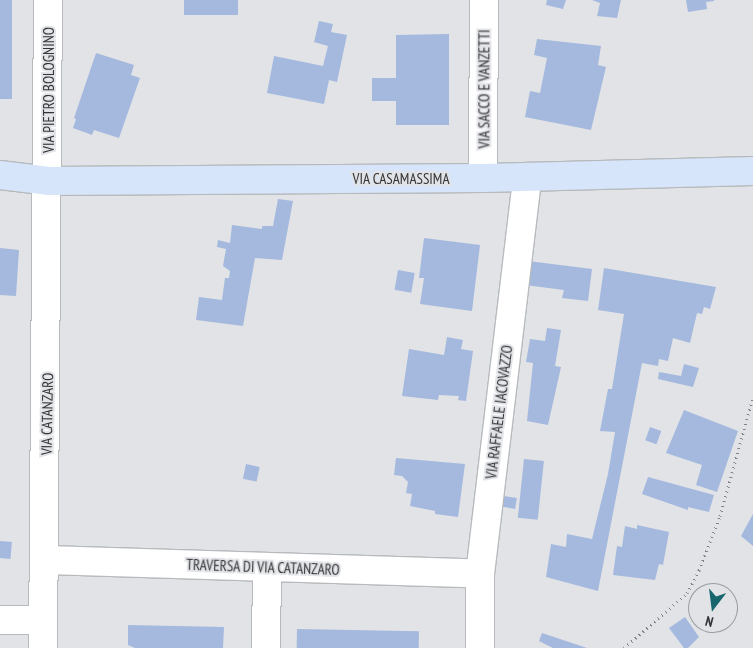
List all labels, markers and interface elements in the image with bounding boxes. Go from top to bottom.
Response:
street label: VIA PIETRO BOLOGNINO [40,27,58,153]
street label: VIA SACCO E VANZETTI [475,29,493,149]
street label: VIA CASAMASSIMA [352,170,450,188]
street label: VIA RAFFAELE IACOVAZZO [482,344,516,480]
street label: VIA CATANZARO [37,372,57,456]
street label: TRAVERSA DI VIA CATANZARO [185,555,341,579]
north arrow [688,583,738,633]
text: N [703,612,715,631]

